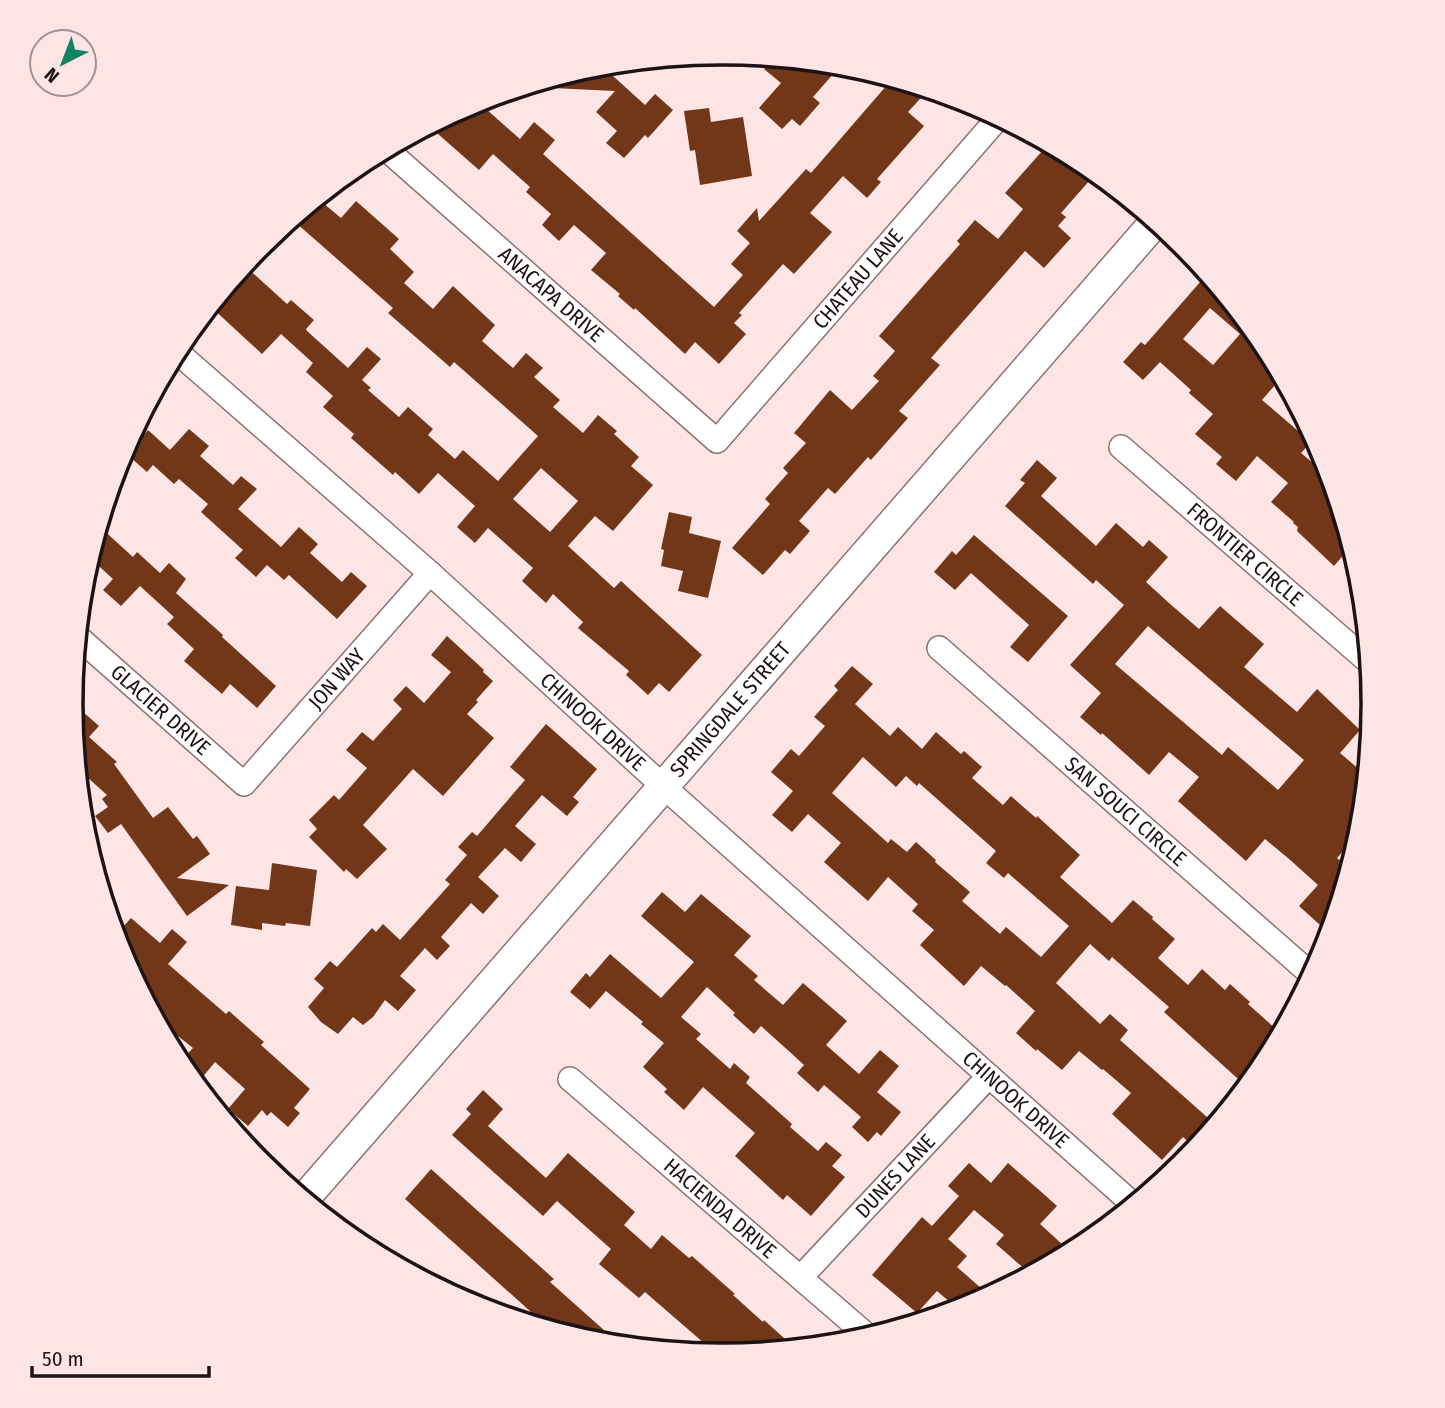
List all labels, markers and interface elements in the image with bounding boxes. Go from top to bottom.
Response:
north arrow [28,28,98,98]
text: N [40,63,64,88]
street label: CHATEAU LANE [807,224,909,334]
street label: ANACAPA DRIVE [493,241,609,348]
street label: FRONTIER CIRCLE [1182,497,1308,612]
street label: SPRINGDALE STREET [664,636,796,783]
street label: JON WAY [303,642,371,715]
street label: GLACIER DRIVE [105,659,216,761]
street label: CHINOOK DRIVE [535,667,651,777]
street label: SAN SOUCI CIRCLE [1059,751,1192,872]
street label: CHINOOK DRIVE [957,1046,1074,1154]
street label: DUNES LANE [850,1129,941,1224]
street label: HACIENDA DRIVE [658,1153,782,1264]
scale bar [32,1334,208,1378]
text: 50 m [42,1346,84,1372]

